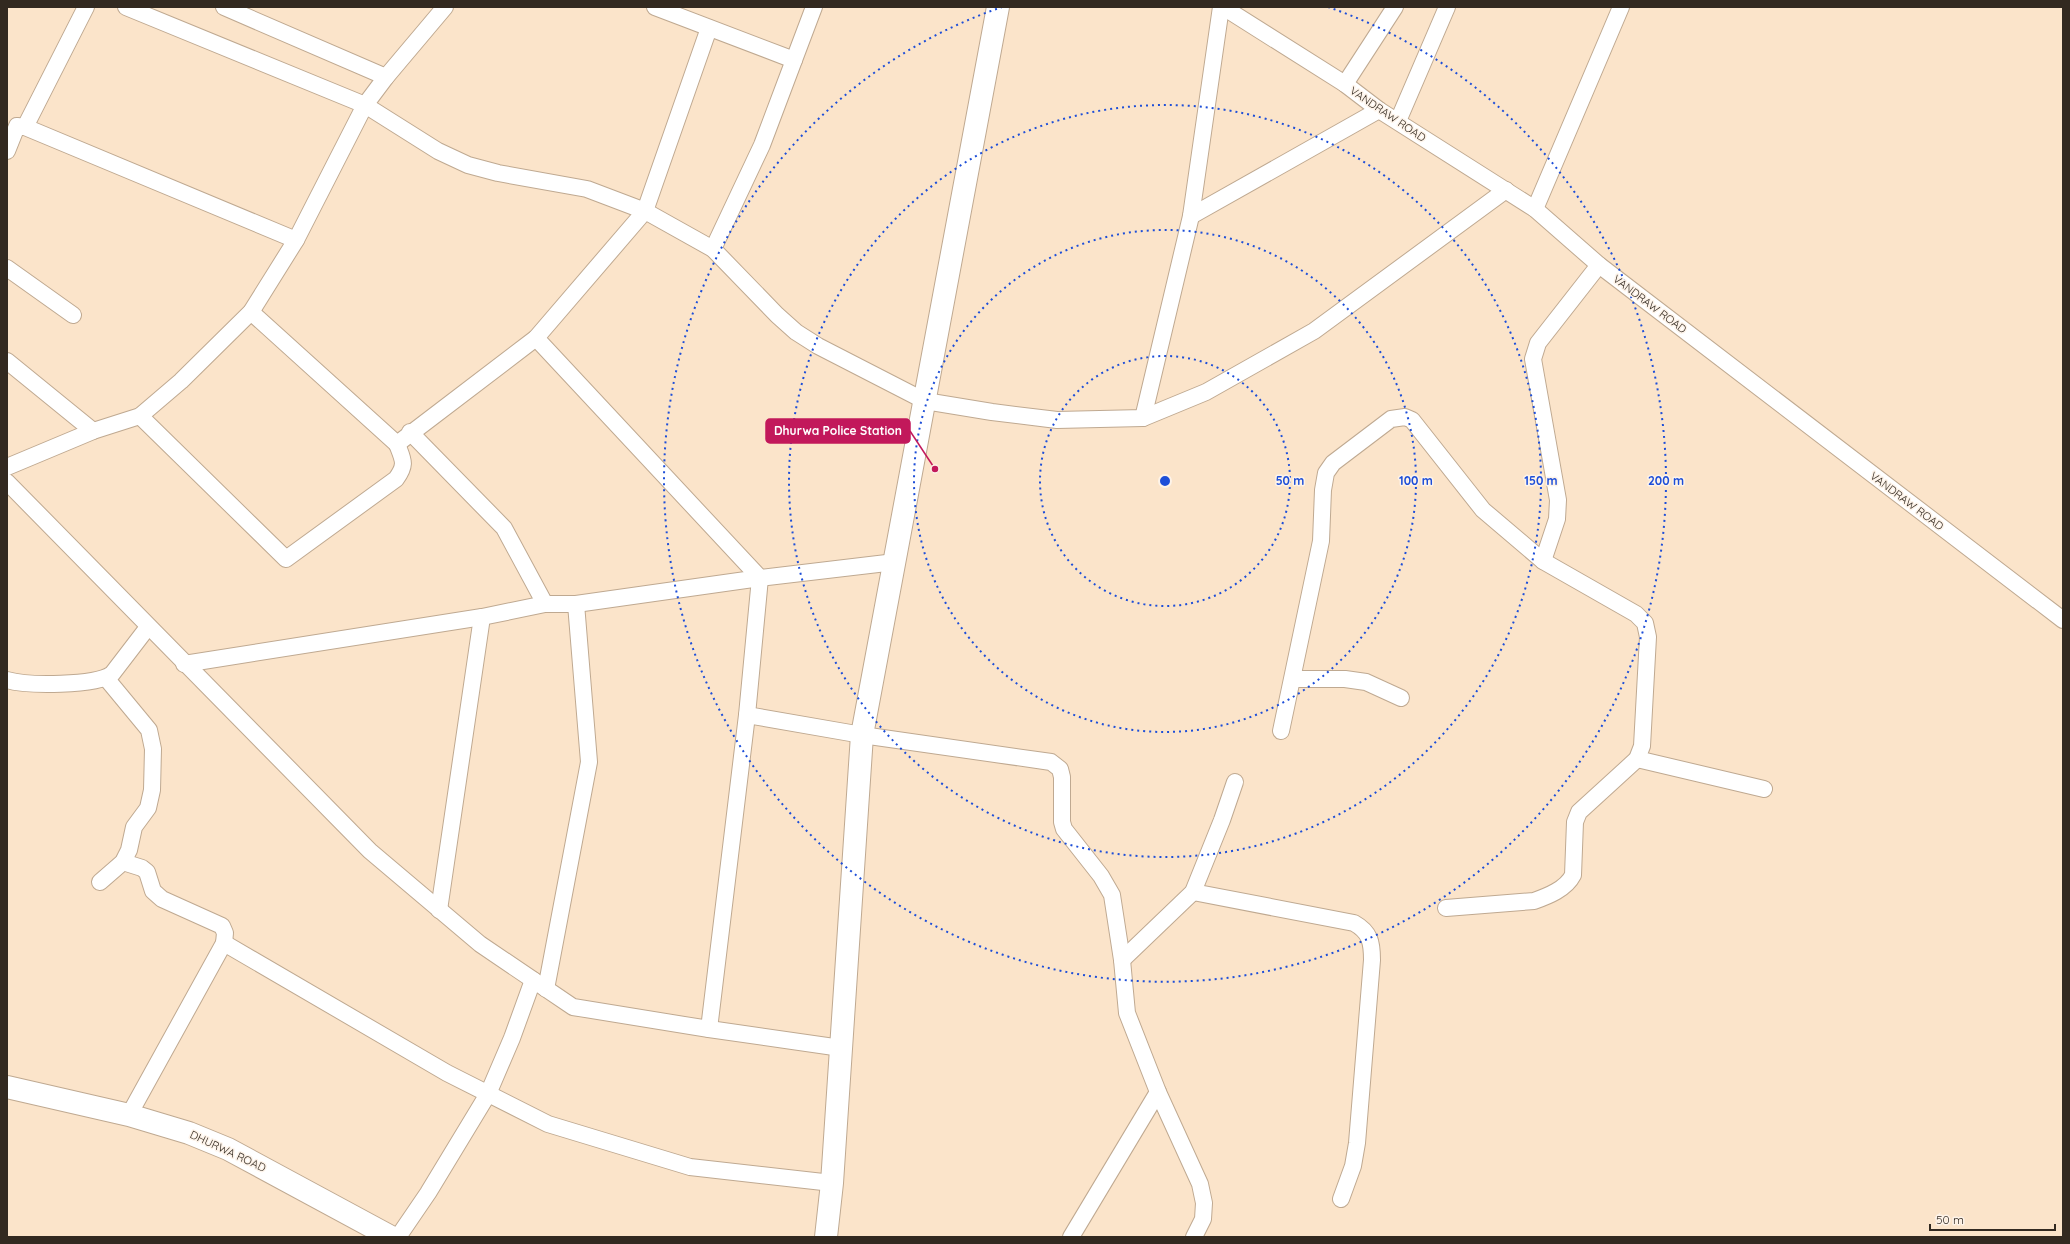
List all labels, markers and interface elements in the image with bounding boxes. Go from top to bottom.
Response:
street label: VANDRAW ROAD [1347,83,1429,145]
street label: VANDRAW ROAD [1610,272,1690,336]
callout: Dhurwa Police Station [766,419,910,443]
text: Dhurwa Police Station [774,423,902,438]
street label: VANDRAW ROAD [1867,469,1947,533]
text: 50 m [1276,473,1304,488]
text: 100 m [1399,473,1433,488]
text: 150 m [1524,473,1558,488]
text: 200 m [1648,473,1684,488]
centre of rings [1158,474,1172,488]
street label: DHURWA ROAD [188,1127,268,1175]
scale bar [1930,1206,2055,1232]
text: 50 m [1936,1212,1964,1227]

